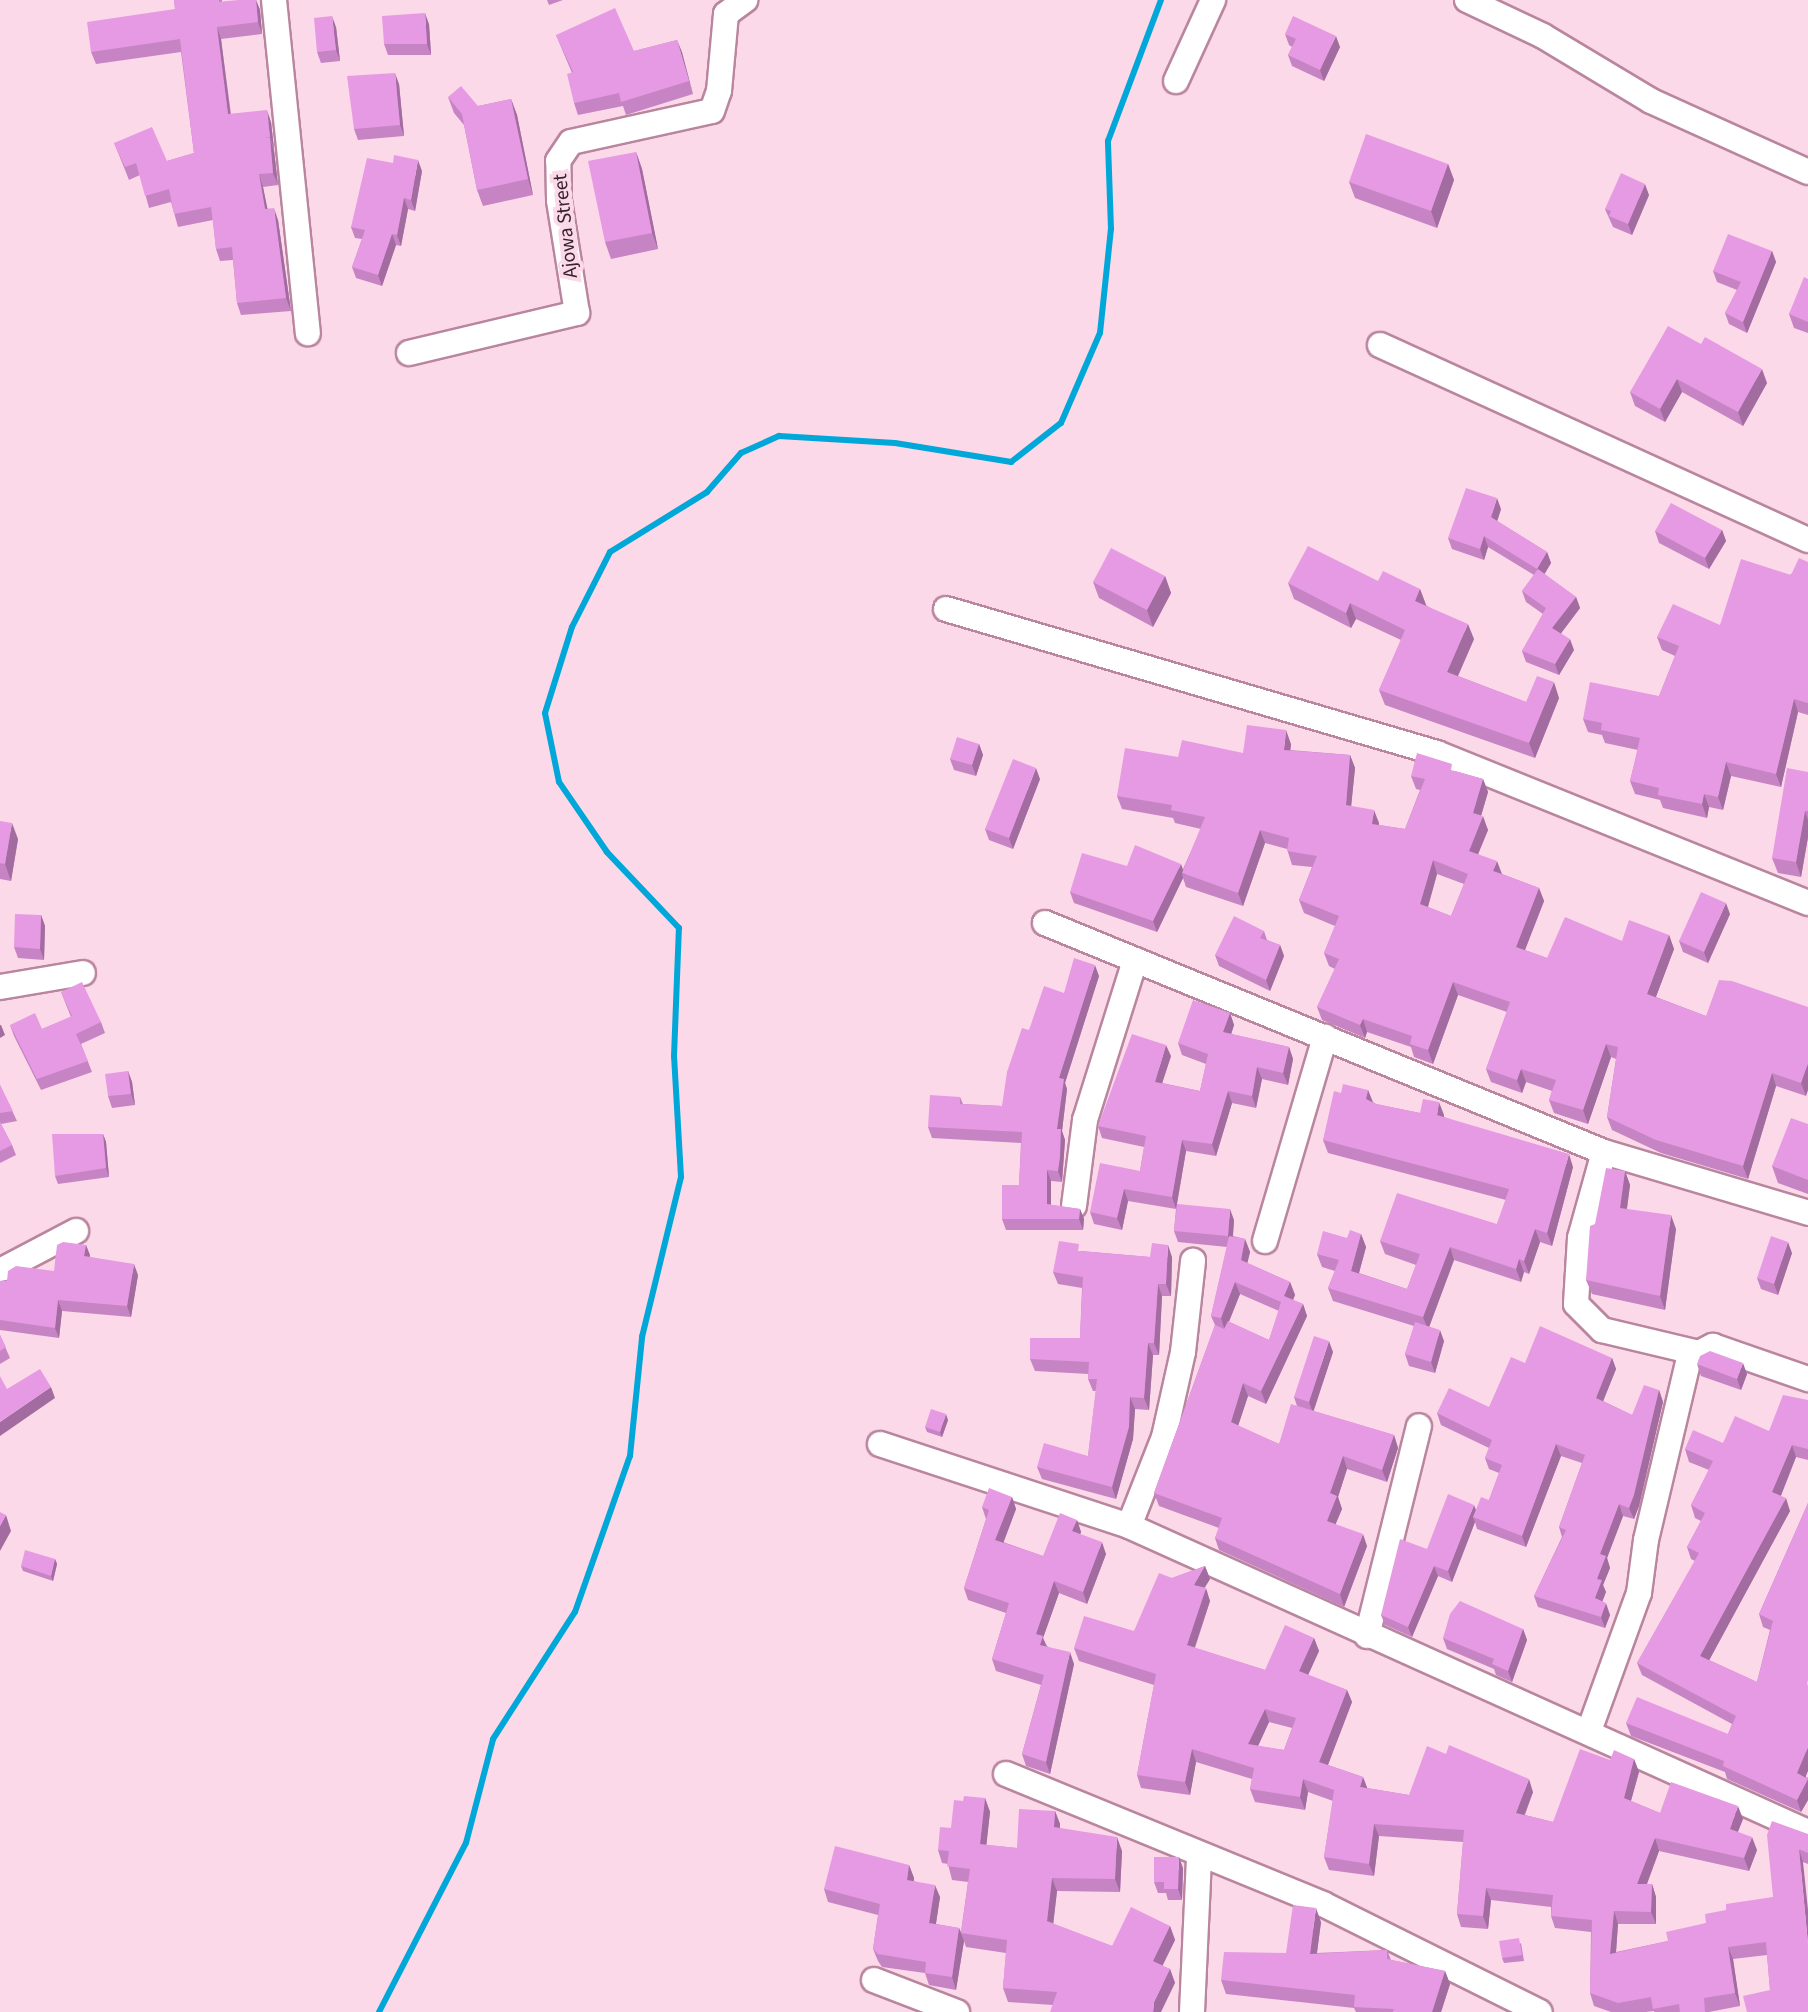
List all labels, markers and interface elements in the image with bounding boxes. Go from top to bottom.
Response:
street label: Ajowa Street [549,173,583,279]

